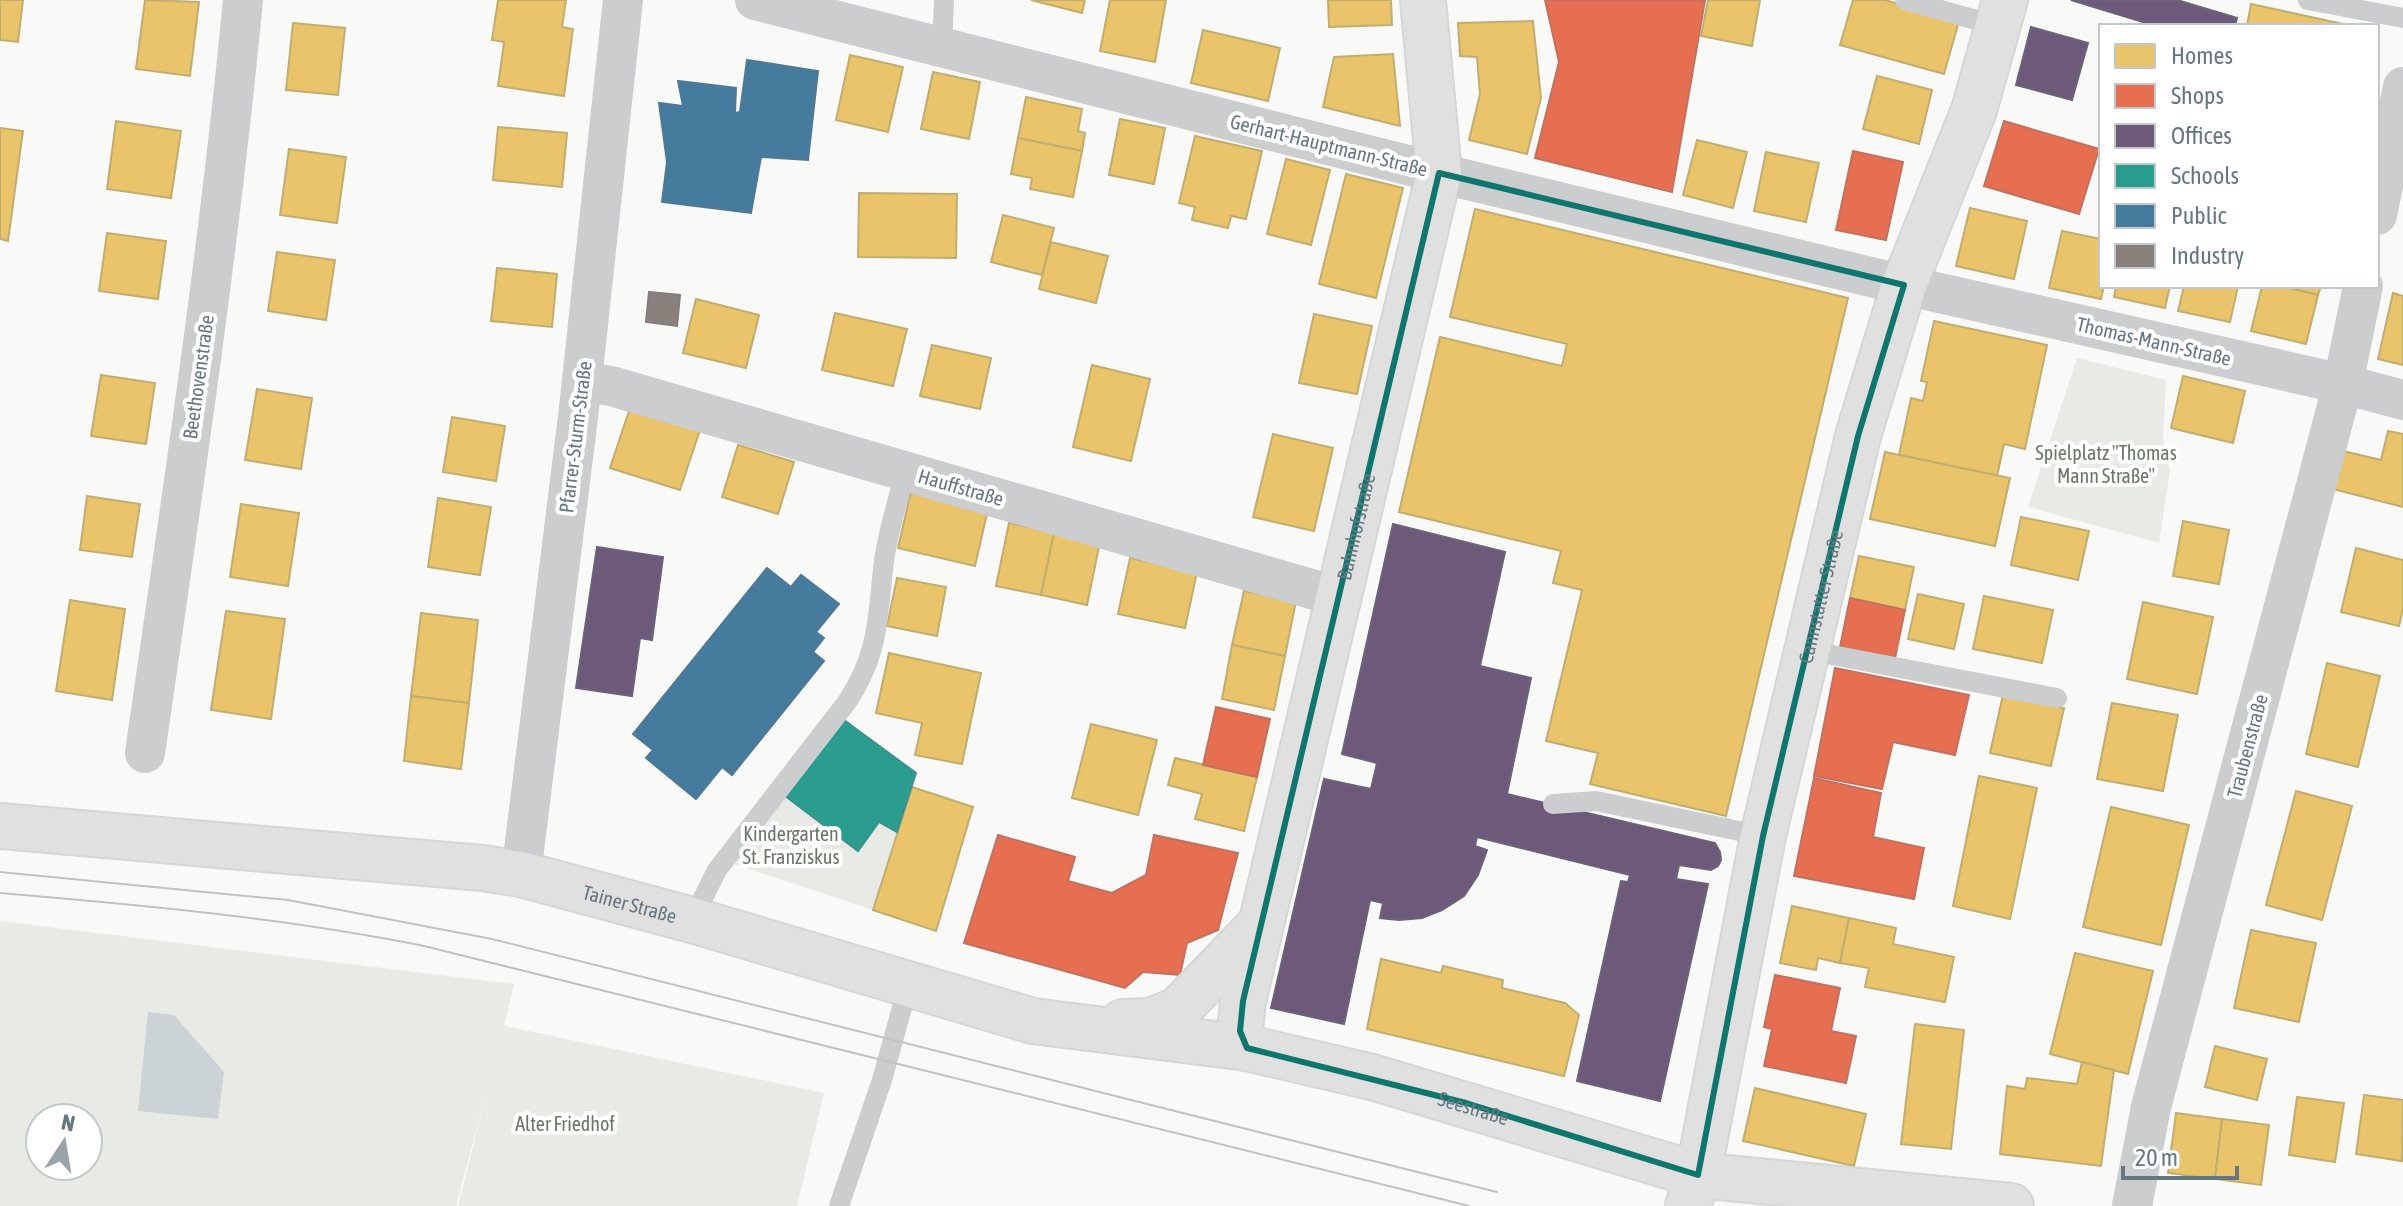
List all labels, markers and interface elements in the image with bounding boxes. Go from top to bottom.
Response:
legend [2099,24,2379,288]
text: Homes [2171,42,2233,69]
text: Shops [2171,82,2224,109]
street label: Gerhart-Hauptmann-Straße [1228,109,1430,181]
text: Offices [2171,122,2232,149]
text: Schools [2171,162,2239,189]
text: Public [2171,202,2227,229]
text: Industry [2171,242,2244,269]
street label: Thomas-Mann-Straße [2075,312,2233,370]
street label: Beethovenstraße [178,313,218,441]
street label: Pfarrer-Sturm-Straße [554,360,596,514]
park label: Spielplatz "Thomas Mann Straße" [2035,441,2177,487]
street label: Hauffstraße [916,464,1006,510]
street label: Bahnhofstraße [1332,471,1379,582]
street label: Cannstatter Straße [1793,527,1847,665]
street label: Traubenstraße [2222,692,2272,800]
park label: Kindergarten St. Franziskus [743,822,840,868]
street label: Tainer Straße [580,880,679,927]
street label: Seestraße [1435,1086,1512,1129]
north arrow [24,1102,104,1182]
text: N [59,1108,77,1137]
park label: Alter Friedhof [515,1112,615,1135]
scale bar [2123,1130,2237,1180]
text: 20 m [2135,1144,2178,1171]

